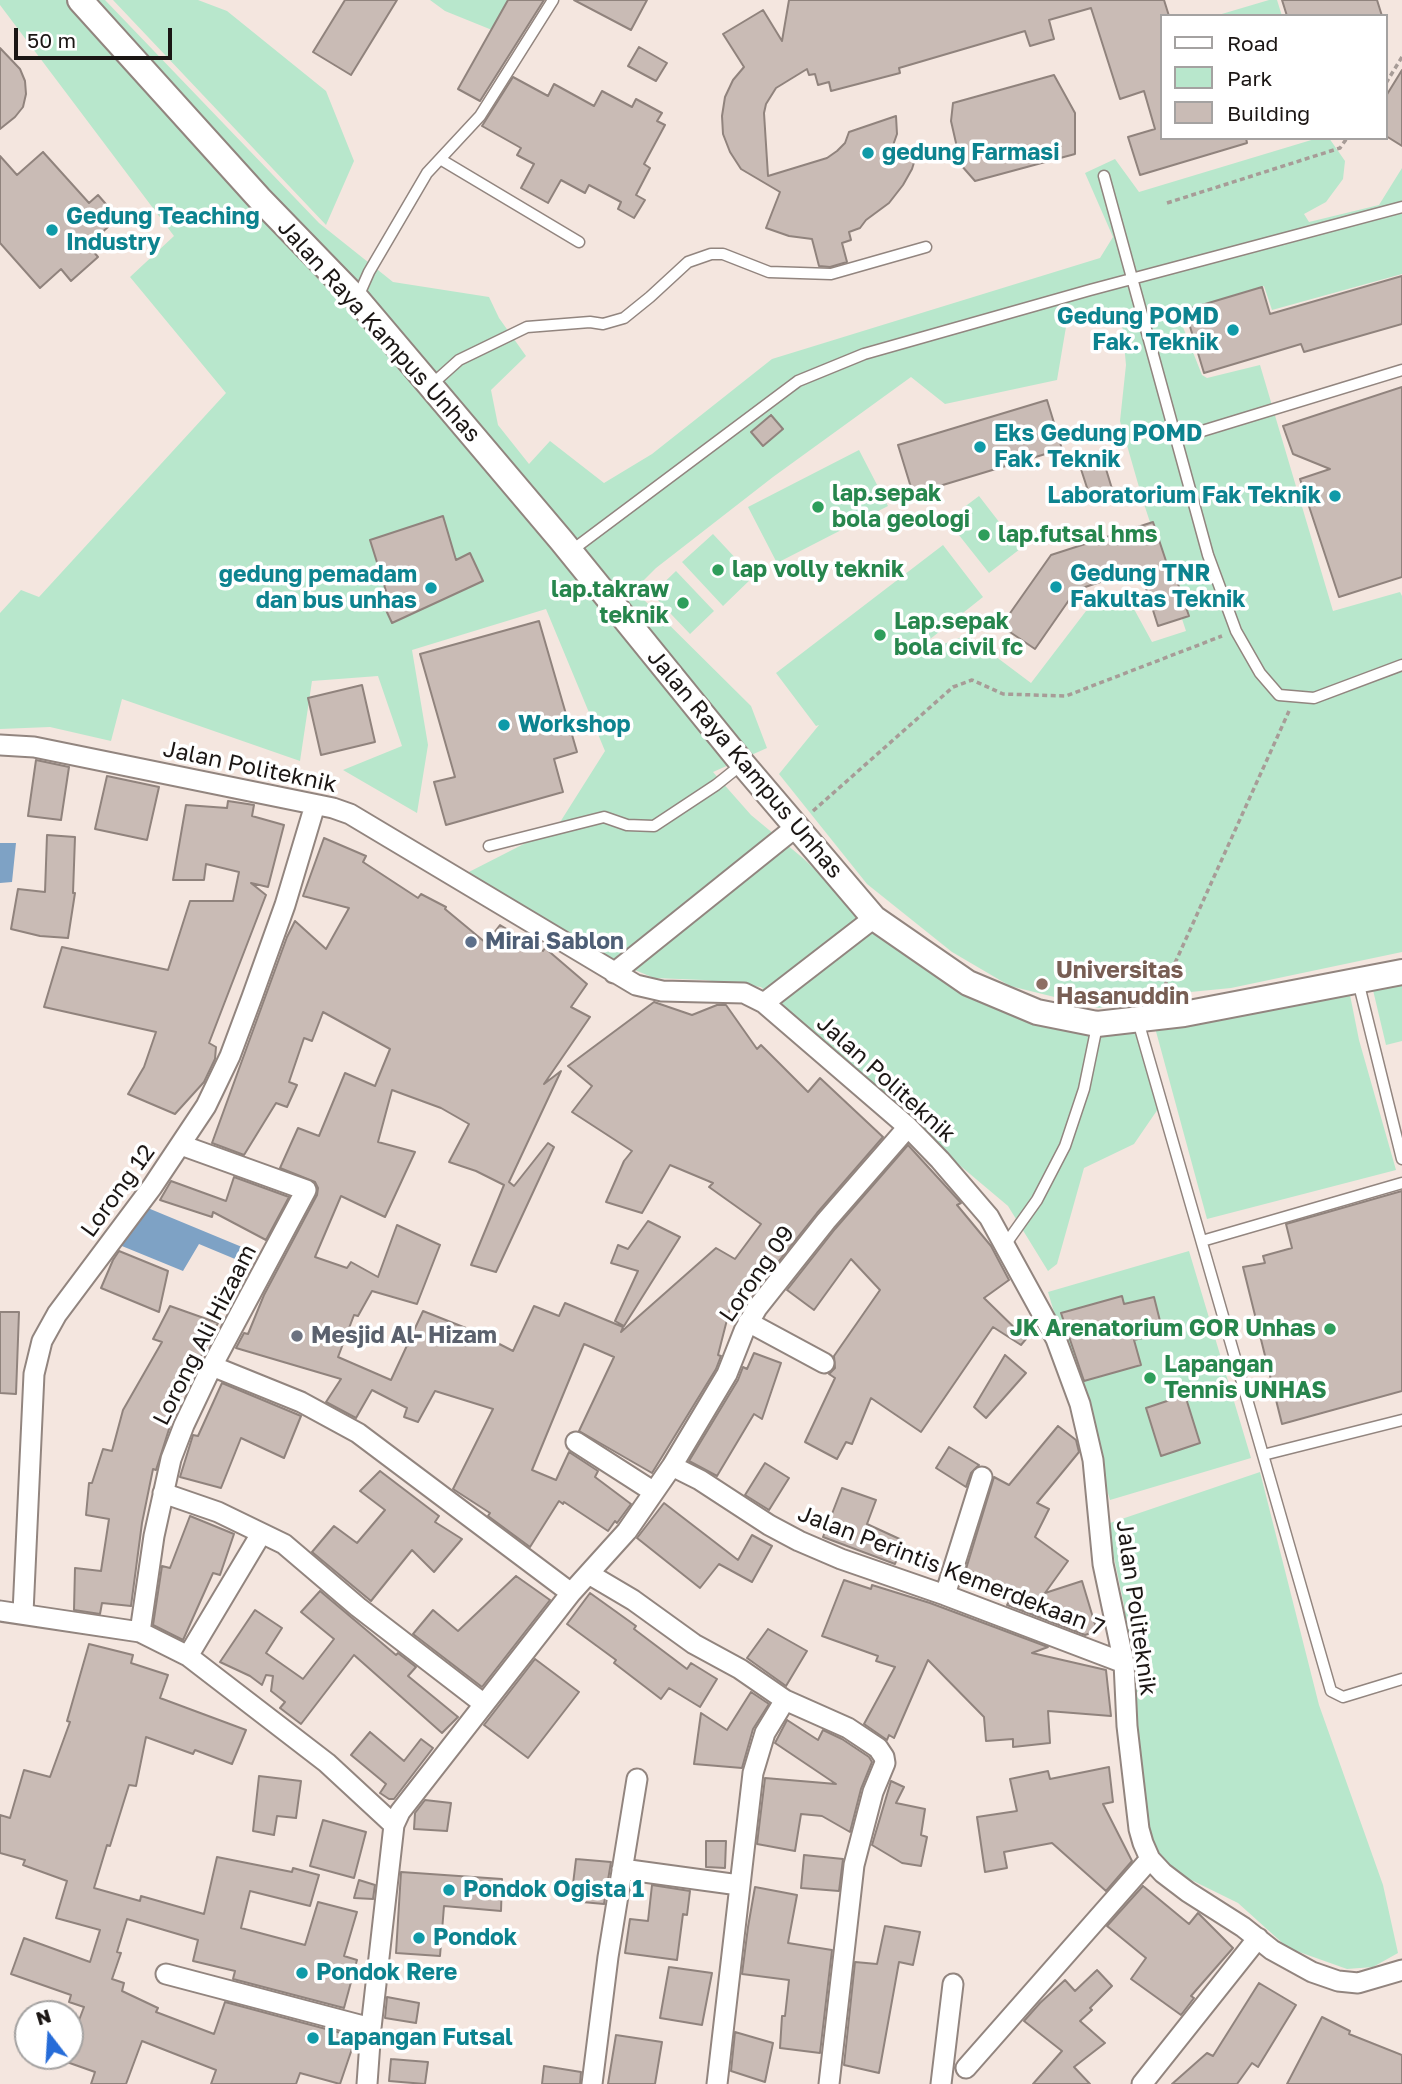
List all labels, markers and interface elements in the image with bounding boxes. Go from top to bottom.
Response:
scale bar [18,14,175,58]
legend [1160,14,1388,140]
text: 50 m [27,27,76,53]
text: Road [1227,30,1278,56]
text: Park [1227,65,1272,91]
text: Building [1227,100,1310,126]
place label: gedung Farmasi [882,139,1060,167]
marker: gedung Farmasi [860,145,876,161]
place label: Gedung Teaching Industry [66,203,260,257]
street label: Jalan Raya Kampus Unhas [272,214,486,448]
marker: Gedung Teaching Industry [44,222,60,238]
place label: Gedung POMD Fak. Teknik [1057,303,1219,357]
marker: Gedung POMD Fak. Teknik [1225,322,1241,338]
place label: Eks Gedung POMD Fak. Teknik [994,420,1202,474]
marker: Eks Gedung POMD Fak. Teknik [972,439,988,455]
place label: lap.sepak bola geologi [832,480,970,534]
place label: Laboratorium Fak Teknik [1047,482,1321,510]
marker: Laboratorium Fak Teknik [1327,488,1343,504]
marker: lap.sepak bola geologi [810,499,826,515]
place label: lap.futsal hms [998,521,1158,549]
marker: lap.futsal hms [976,527,992,543]
place label: lap volly teknik [732,556,904,584]
place label: Gedung TNR Fakultas Teknik [1070,560,1246,614]
place label: gedung pemadam dan bus unhas [219,561,417,615]
marker: lap volly teknik [710,562,726,578]
place label: lap.takraw teknik [551,576,669,630]
marker: Gedung TNR Fakultas Teknik [1048,579,1064,595]
marker: gedung pemadam dan bus unhas [423,580,439,596]
marker: lap.takraw teknik [675,595,691,611]
place label: Lap.sepak bola civil fc [894,608,1023,662]
marker: Lap.sepak bola civil fc [872,627,888,643]
street label: Jalan Raya Kampus Unhas [641,644,849,884]
place label: Workshop [518,711,631,739]
marker: Workshop [496,717,512,733]
street label: Jalan Politeknik [161,735,339,799]
place label: Mirai Sablon [485,928,624,956]
marker: Mirai Sablon [463,934,479,950]
place label: Universitas Hasanuddin [1056,957,1189,1011]
marker: Universitas Hasanuddin [1034,976,1050,992]
street label: Jalan Politeknik [811,1010,961,1148]
street label: Lorong 12 [75,1139,161,1243]
street label: Lorong 09 [714,1220,800,1328]
street label: Lorong Ali Hizaam [147,1240,263,1430]
place label: JK Arenatorium GOR Unhas [1010,1315,1316,1343]
marker: JK Arenatorium GOR Unhas [1322,1321,1338,1337]
place label: Mesjid Al- Hizam [311,1322,497,1350]
marker: Mesjid Al- Hizam [289,1328,305,1344]
place label: Lapangan Tennis UNHAS [1164,1351,1327,1405]
marker: Lapangan Tennis UNHAS [1142,1370,1158,1386]
street label: Jalan Perintis Kemerdekaan 7 [794,1500,1108,1642]
street label: Jalan Politeknik [1110,1518,1162,1698]
place label: Pondok Ogista 1 [463,1876,644,1904]
marker: Pondok Ogista 1 [441,1882,457,1898]
place label: Pondok [433,1924,517,1952]
marker: Pondok [411,1930,427,1946]
place label: Pondok Rere [316,1959,457,1987]
marker: Pondok Rere [294,1965,310,1981]
north arrow [14,2000,84,2070]
text: N [33,2003,54,2029]
place label: Lapangan Futsal [327,2024,513,2052]
marker: Lapangan Futsal [305,2030,321,2046]

